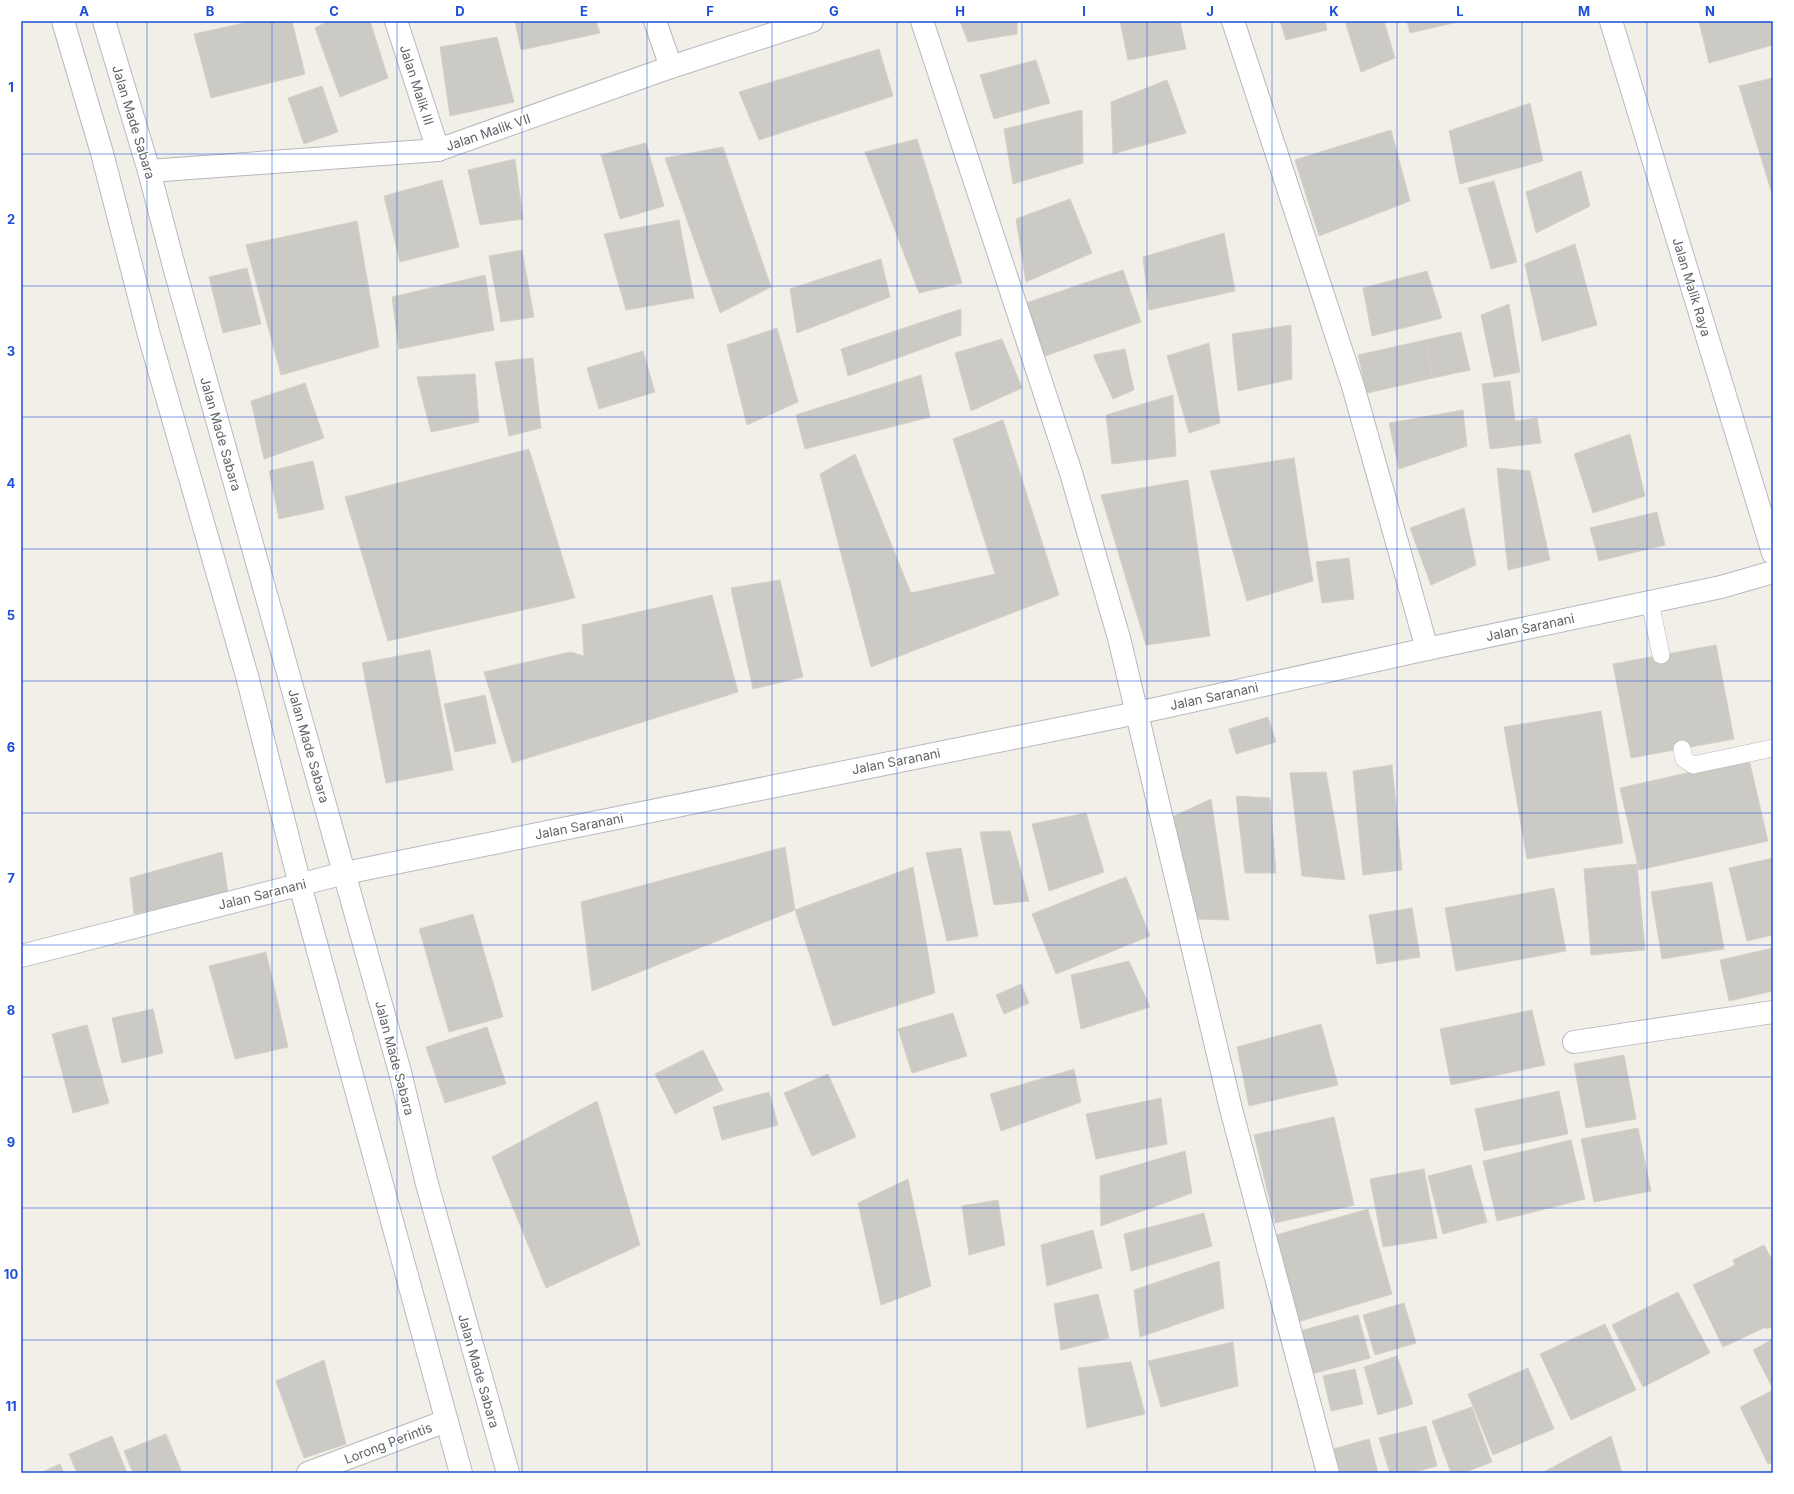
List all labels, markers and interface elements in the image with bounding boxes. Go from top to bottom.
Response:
text: A [79,3,89,19]
text: B [206,3,215,19]
text: C [329,3,339,19]
text: D [455,3,465,19]
text: E [580,3,588,19]
text: F [706,3,714,19]
text: G [829,3,839,19]
text: H [955,3,965,19]
text: I [1082,3,1086,19]
text: J [1206,3,1214,19]
text: K [1329,3,1339,19]
text: L [1456,3,1464,19]
text: M [1578,3,1590,19]
text: N [1705,3,1715,19]
street label: Jalan Malik III [397,43,437,127]
street label: Jalan Made Sabara [109,63,159,181]
text: 1 [8,79,14,95]
street label: Jalan Malik VII [444,110,532,154]
text: 2 [7,211,15,227]
street label: Jalan Malik Raya [1669,236,1715,338]
text: 3 [7,343,15,359]
street label: Jalan Made Sabara [197,375,245,493]
text: 4 [7,475,16,491]
text: 5 [7,607,15,623]
street label: Jalan Saranani [1484,610,1576,644]
street label: Jalan Saranani [1168,679,1260,713]
street label: Jalan Made Sabara [285,687,333,805]
text: 6 [7,739,15,755]
street label: Jalan Saranani [850,745,942,777]
street label: Jalan Saranani [533,810,625,842]
text: 7 [7,870,15,886]
street label: Jalan Saranani [216,875,308,913]
street label: Jalan Made Sabara [372,999,418,1117]
text: 8 [7,1002,15,1018]
text: 9 [7,1134,15,1150]
text: 10 [4,1266,18,1282]
street label: Jalan Made Sabara [455,1312,503,1430]
text: 11 [5,1398,17,1414]
street label: Lorong Perintis [342,1419,434,1467]

